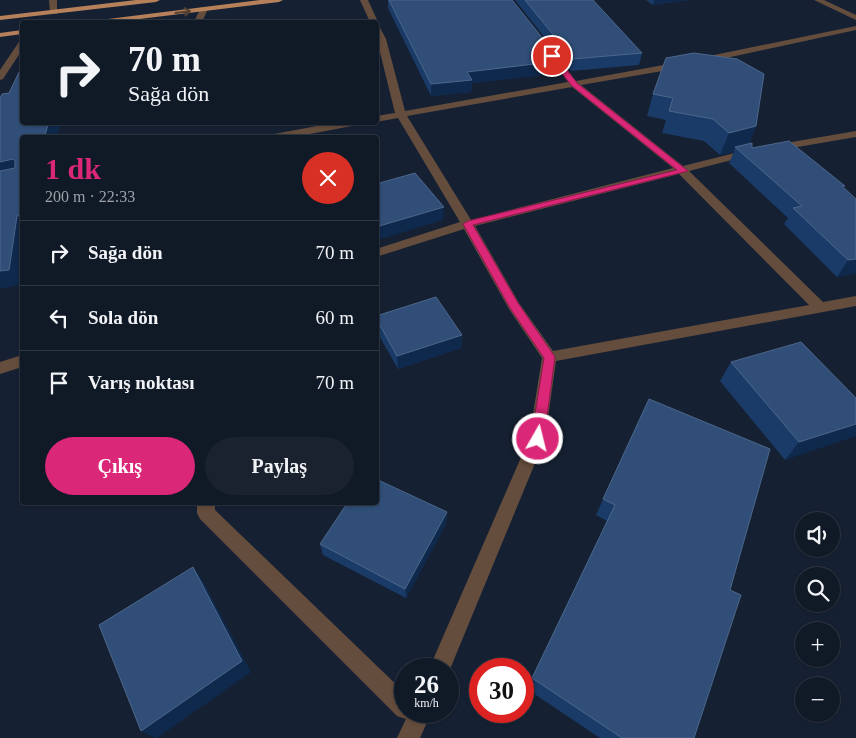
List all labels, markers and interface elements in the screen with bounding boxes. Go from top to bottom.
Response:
one-way arrow [175,7,191,17]
pin [531,35,573,77]
icon: right [45,40,110,105]
text: 70 m [128,40,201,79]
icon: arrive [538,42,566,70]
text: Sağa dön [128,81,209,106]
text: 1 dk [45,152,101,185]
button: close [302,152,354,204]
text: 200 m · 22:33 [45,188,135,205]
icon: right [45,239,73,267]
text: Sağa dön [88,242,162,263]
text: 70 m [315,242,354,263]
icon: left [45,304,73,332]
text: Sola dön [88,307,158,328]
text: 60 m [315,307,354,328]
icon: arrive [45,369,73,397]
text: Varış noktası [88,372,194,393]
text: 70 m [315,372,354,393]
position arrow [511,412,563,464]
button: Çıkış [45,437,195,495]
button: Paylaş [205,437,354,495]
map controls [795,512,840,722]
button: sound [795,512,840,557]
button: search [795,567,840,612]
button: + [795,622,840,667]
speed limit sign: 30 [469,658,534,723]
text: 26 [414,671,439,698]
button: − [795,677,840,722]
text: km/h [414,696,439,710]

